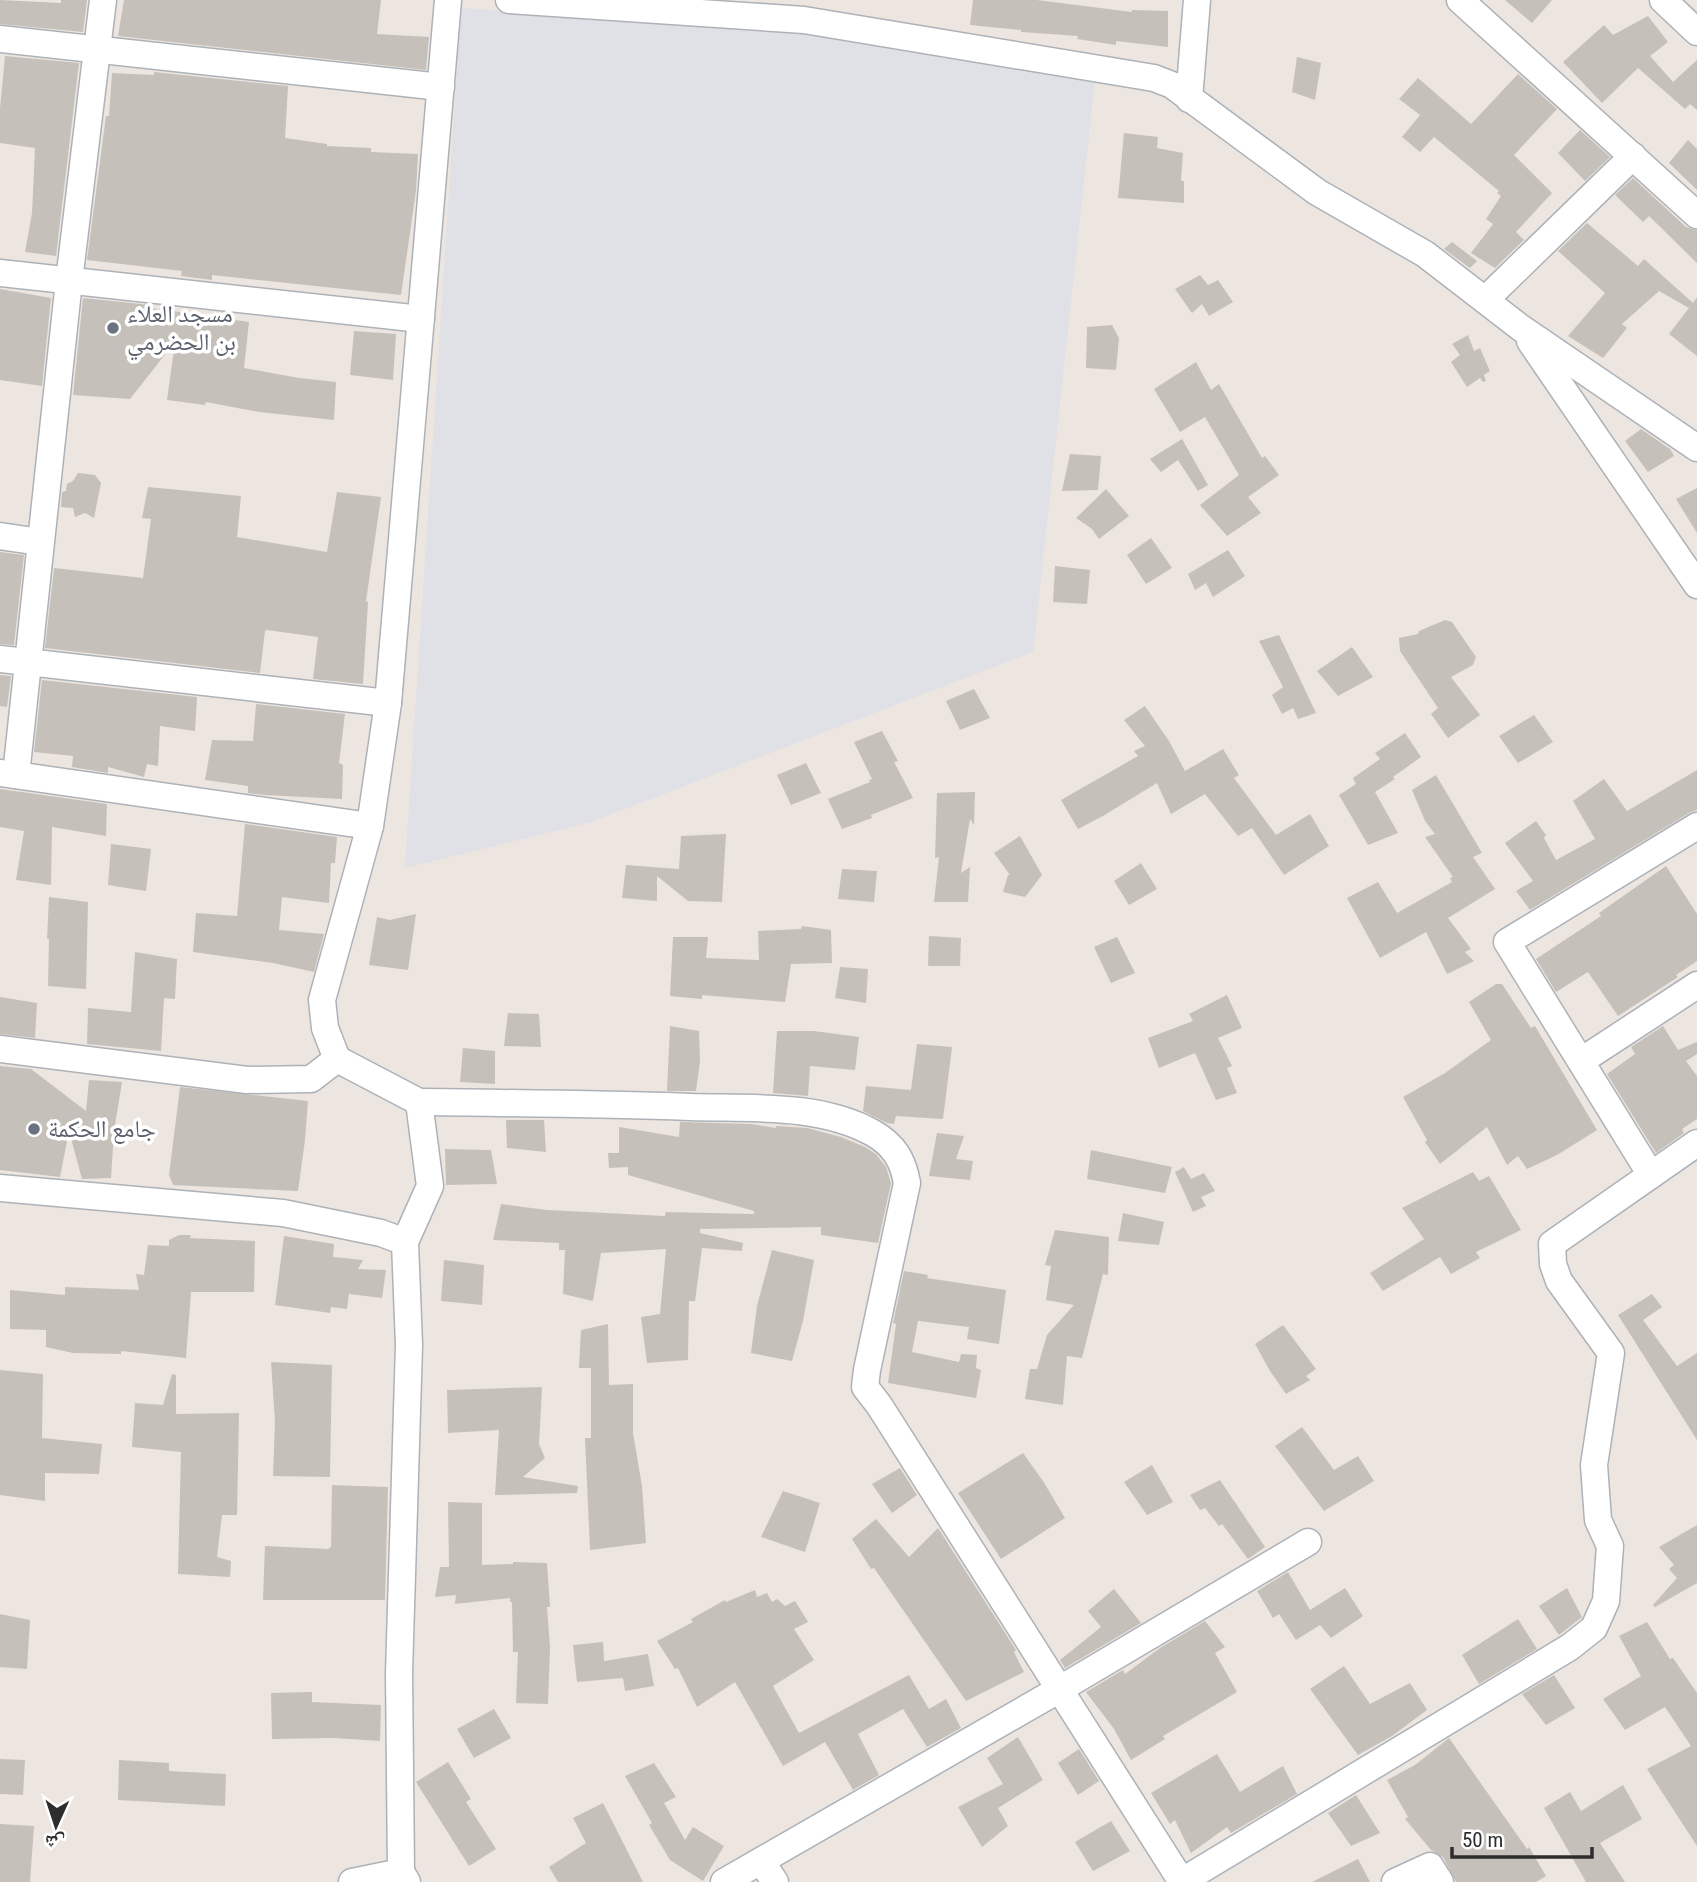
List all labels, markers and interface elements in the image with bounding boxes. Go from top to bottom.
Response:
place label: مسجد العلاء بن الحضرمي [127,300,236,361]
marker: مسجد العلاء بن الحضرمي [105,320,121,336]
place label: جامع الحكمة [48,1115,156,1144]
marker: جامع الحكمة [26,1121,42,1137]
north arrow [21,1791,91,1861]
scale bar [1452,1815,1592,1859]
text: 50 m [1462,1828,1503,1852]
text: ش [44,1830,66,1854]

